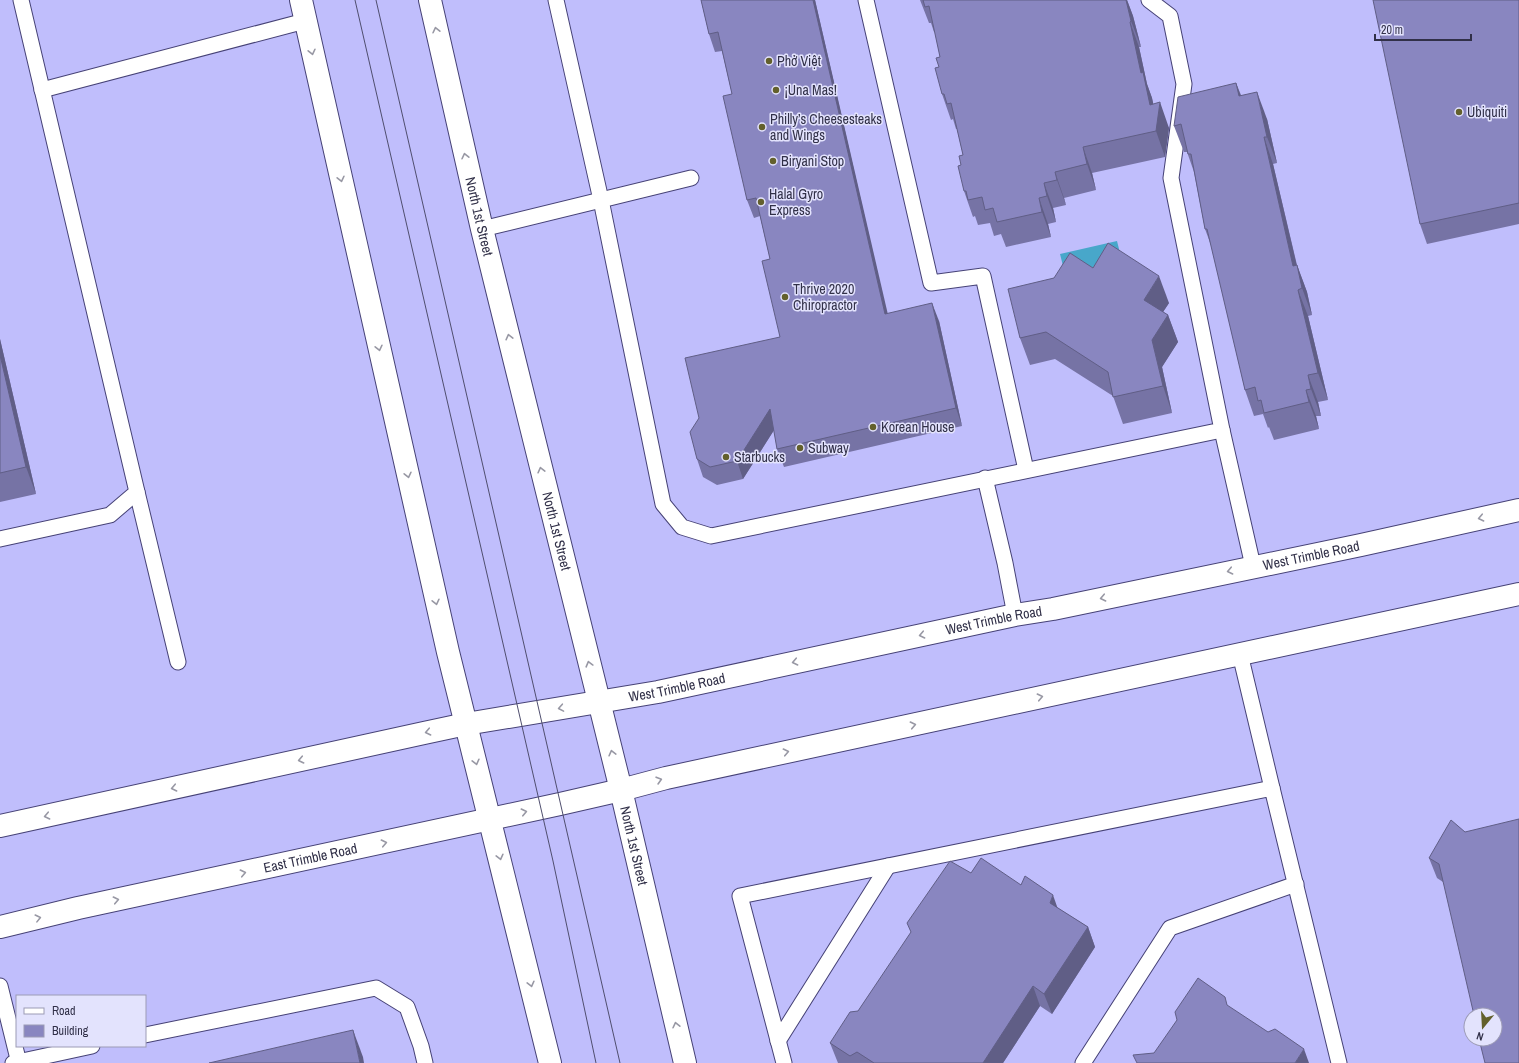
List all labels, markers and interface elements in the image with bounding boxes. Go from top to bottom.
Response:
scale bar [1375,16,1471,42]
text: 20 m [1381,22,1403,38]
one-way arrow [433,26,441,33]
one-way arrow [308,49,316,55]
place label: Phở Việt [777,52,821,70]
marker: Phở Việt [764,56,774,66]
place label: ¡Una Mas! [784,81,837,99]
marker: ¡Una Mas! [771,85,781,95]
place label: Ubiquiti [1467,103,1507,121]
marker: Ubiquiti [1454,107,1464,117]
place label: Philly’s Cheesesteaks and Wings [770,110,882,144]
marker: Philly’s Cheesesteaks and Wings [757,122,767,132]
place label: Biryani Stop [781,152,844,170]
one-way arrow [462,153,470,160]
marker: Biryani Stop [768,156,778,166]
one-way arrow [336,175,344,182]
street label: North 1st Street [461,175,497,258]
place label: Halal Gyro Express [769,185,823,219]
marker: Halal Gyro Express [756,197,766,207]
place label: Thrive 2020 Chiropractor [793,280,857,314]
marker: Thrive 2020 Chiropractor [780,292,790,302]
one-way arrow [505,334,514,341]
one-way arrow [374,345,382,351]
place label: Korean House [881,418,954,436]
marker: Korean House [868,422,878,432]
place label: Subway [808,439,849,457]
marker: Subway [795,443,805,453]
place label: Starbucks [734,448,785,466]
marker: Starbucks [721,452,731,462]
one-way arrow [538,467,546,473]
one-way arrow [403,472,411,478]
street label: North 1st Street [538,490,575,572]
one-way arrow [1478,514,1484,522]
street label: West Trimble Road [1261,537,1361,574]
one-way arrow [1227,566,1234,574]
one-way arrow [1100,593,1106,601]
one-way arrow [432,598,440,605]
street label: West Trimble Road [944,602,1043,639]
one-way arrow [919,631,925,639]
one-way arrow [791,658,798,666]
one-way arrow [585,661,594,668]
street label: West Trimble Road [627,669,727,706]
one-way arrow [1037,694,1043,702]
one-way arrow [557,704,564,712]
one-way arrow [910,721,916,729]
one-way arrow [425,727,431,735]
one-way arrow [608,749,616,756]
one-way arrow [783,749,789,757]
one-way arrow [298,755,304,763]
one-way arrow [471,758,480,765]
one-way arrow [655,776,662,785]
one-way arrow [171,783,177,791]
street label: North 1st Street [616,804,652,887]
one-way arrow [521,809,528,817]
one-way arrow [44,811,50,819]
street label: East Trimble Road [262,839,359,877]
one-way arrow [381,839,387,848]
one-way arrow [495,854,504,861]
one-way arrow [240,869,246,877]
one-way arrow [113,896,119,904]
one-way arrow [35,914,41,922]
one-way arrow [526,981,534,987]
legend [16,995,146,1047]
text: Road [52,1003,76,1019]
north arrow [1463,1007,1503,1047]
one-way arrow [672,1022,680,1028]
text: Building [52,1023,89,1039]
text: N [1475,1029,1485,1044]

